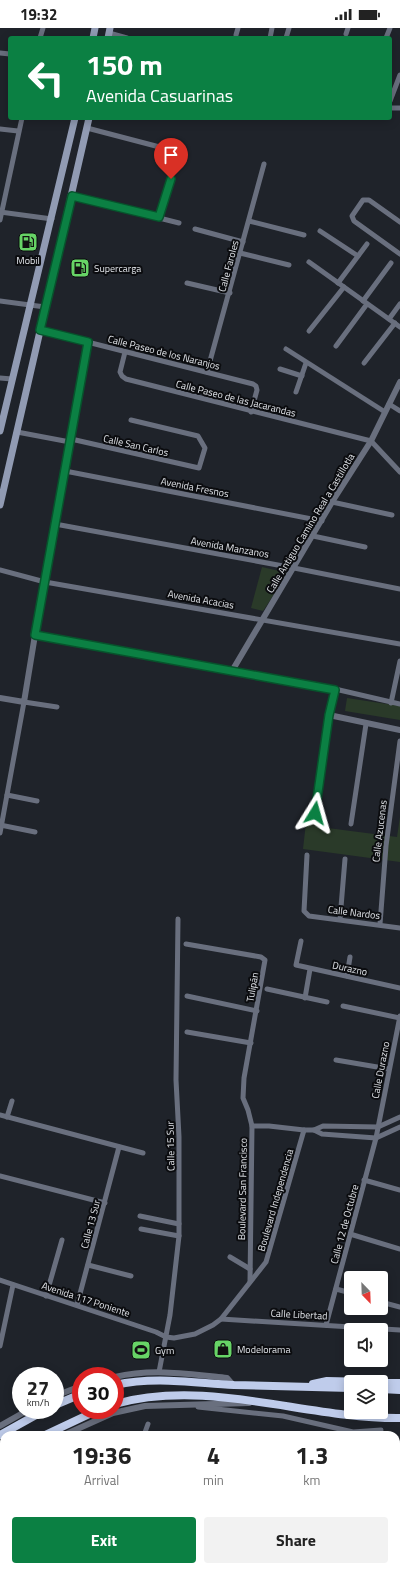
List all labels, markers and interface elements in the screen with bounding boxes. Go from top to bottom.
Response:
text: 19:32 [20,3,57,26]
text: 150 m [86,43,163,86]
icon: left [20,52,72,104]
text: Avenida Casuarinas [86,82,233,109]
pin [154,138,188,179]
icon: arrive [160,144,182,166]
fuel station icon: Mobil [17,231,39,253]
street label: Calle Faroles [214,238,243,294]
place label: Mobil [16,253,40,268]
fuel station icon: Supercarga [69,257,91,279]
place label: Supercarga [94,261,141,276]
street label: Calle Paseo de los Naranjos [106,331,222,374]
street label: Calle Paseo de las Jacarandas [174,376,298,421]
street label: Calle San Carlos [102,431,170,460]
street label: Calle Antiguo Camino Real a Castillotla [263,451,358,596]
street label: Avenida Fresnos [160,474,231,502]
street label: Avenida Manzanos [190,533,271,562]
street label: Avenida Acacias [167,586,236,613]
position arrow [294,792,336,834]
street label: Calle Azucenas [368,799,391,863]
street label: Calle Nardos [327,902,381,923]
street label: Durazno [331,957,369,980]
street label: Tulipán [243,971,262,1003]
street label: Calle Durazno [368,1040,393,1100]
street label: Calle 15 Sur [163,1120,178,1171]
street label: Boulevard San Francisco [234,1138,251,1240]
street label: Boulevard Independencia [254,1147,297,1253]
street label: Calle 12 de Octubre [327,1183,362,1266]
street label: Calle 13 Sur [77,1198,104,1250]
north arrow [344,1271,388,1315]
map controls [344,1271,388,1419]
street label: Avenida 117 Poniente [40,1278,132,1321]
street label: Calle Libertad [270,1306,328,1323]
button: sound [344,1323,388,1367]
shop icon: Modelorama [212,1338,234,1360]
sports icon: Gym [130,1339,152,1361]
place label: Modelorama [237,1342,290,1357]
place label: Gym [155,1343,174,1358]
speed limit sign: 30 [72,1367,124,1419]
text: 27 [27,1372,49,1403]
button: layers [344,1375,388,1419]
text: km/h [27,1395,49,1410]
text: 19:36 [72,1437,131,1473]
text: 4 [207,1437,220,1473]
text: 1.3 [295,1437,328,1473]
text: Arrival [84,1470,119,1490]
text: min [203,1470,224,1490]
text: km [303,1470,320,1490]
button: Exit [12,1517,196,1563]
button: Share [204,1517,388,1563]

